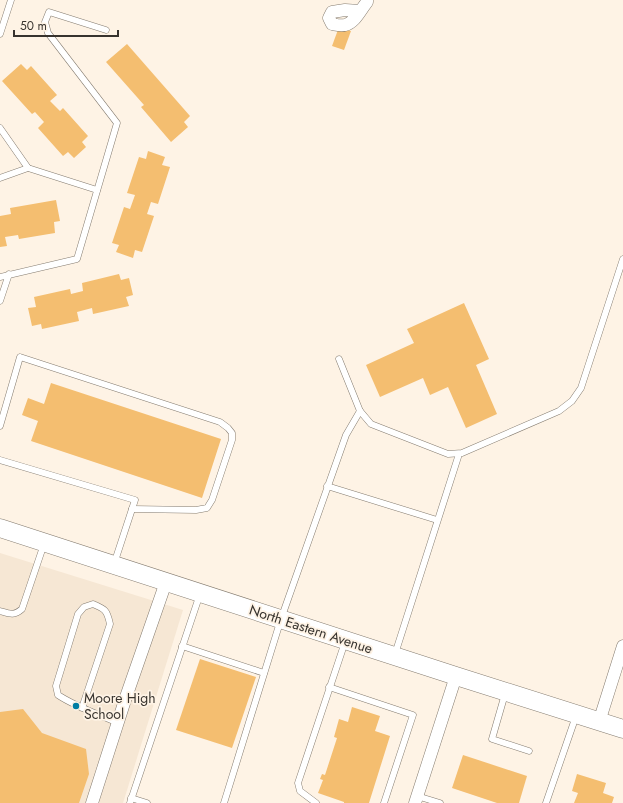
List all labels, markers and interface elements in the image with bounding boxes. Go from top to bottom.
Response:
scale bar [14,12,118,38]
text: 50 m [20,17,47,35]
street label: North Eastern Avenue [247,600,375,658]
place label: Moore High School [84,688,156,724]
marker: Moore High School [71,701,81,711]

